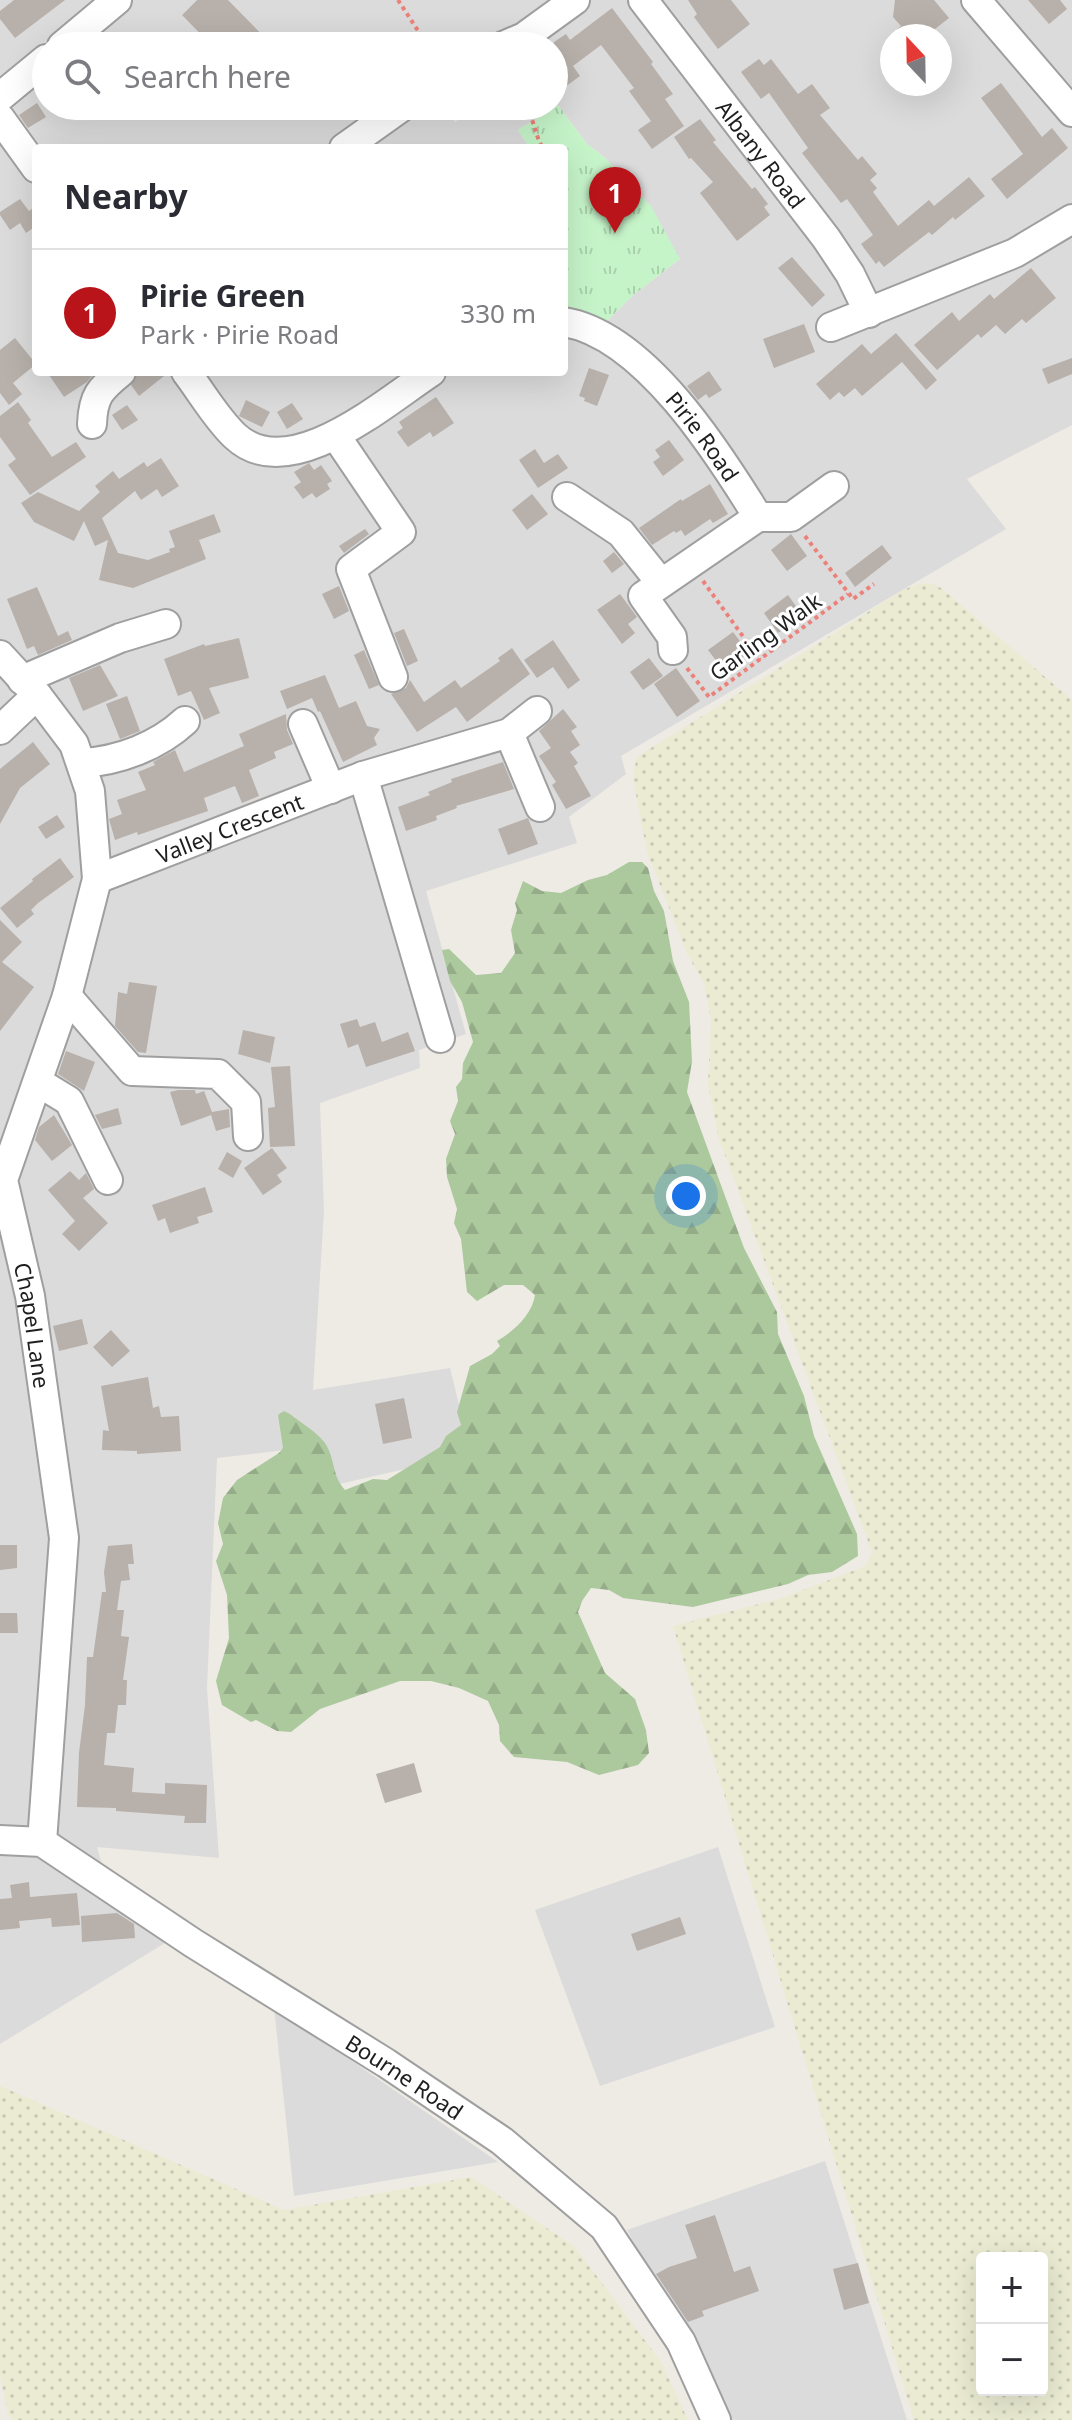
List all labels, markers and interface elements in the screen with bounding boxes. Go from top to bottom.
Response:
north arrow [880,24,952,96]
search box [32,32,568,120]
icon: search [60,54,104,98]
text: Search here [124,56,291,97]
street label: Albany Road [710,93,812,214]
pin: 1 [589,167,641,233]
text: Nearby [64,173,188,219]
text: Pirie Green [140,275,306,316]
text: 1 [83,295,97,331]
text: 330 m [460,295,536,331]
text: Park · Pirie Road [140,316,339,352]
street label: Pirie Road [660,385,746,487]
street label: Garling Walk [703,585,827,687]
street label: Valley Crescent [151,786,307,870]
your location [666,1176,706,1216]
street label: Chapel Lane [8,1259,58,1390]
street label: Bourne Road [340,2027,469,2126]
map controls [976,2252,1048,2396]
button: + [976,2252,1048,2324]
button: − [976,2324,1048,2396]

